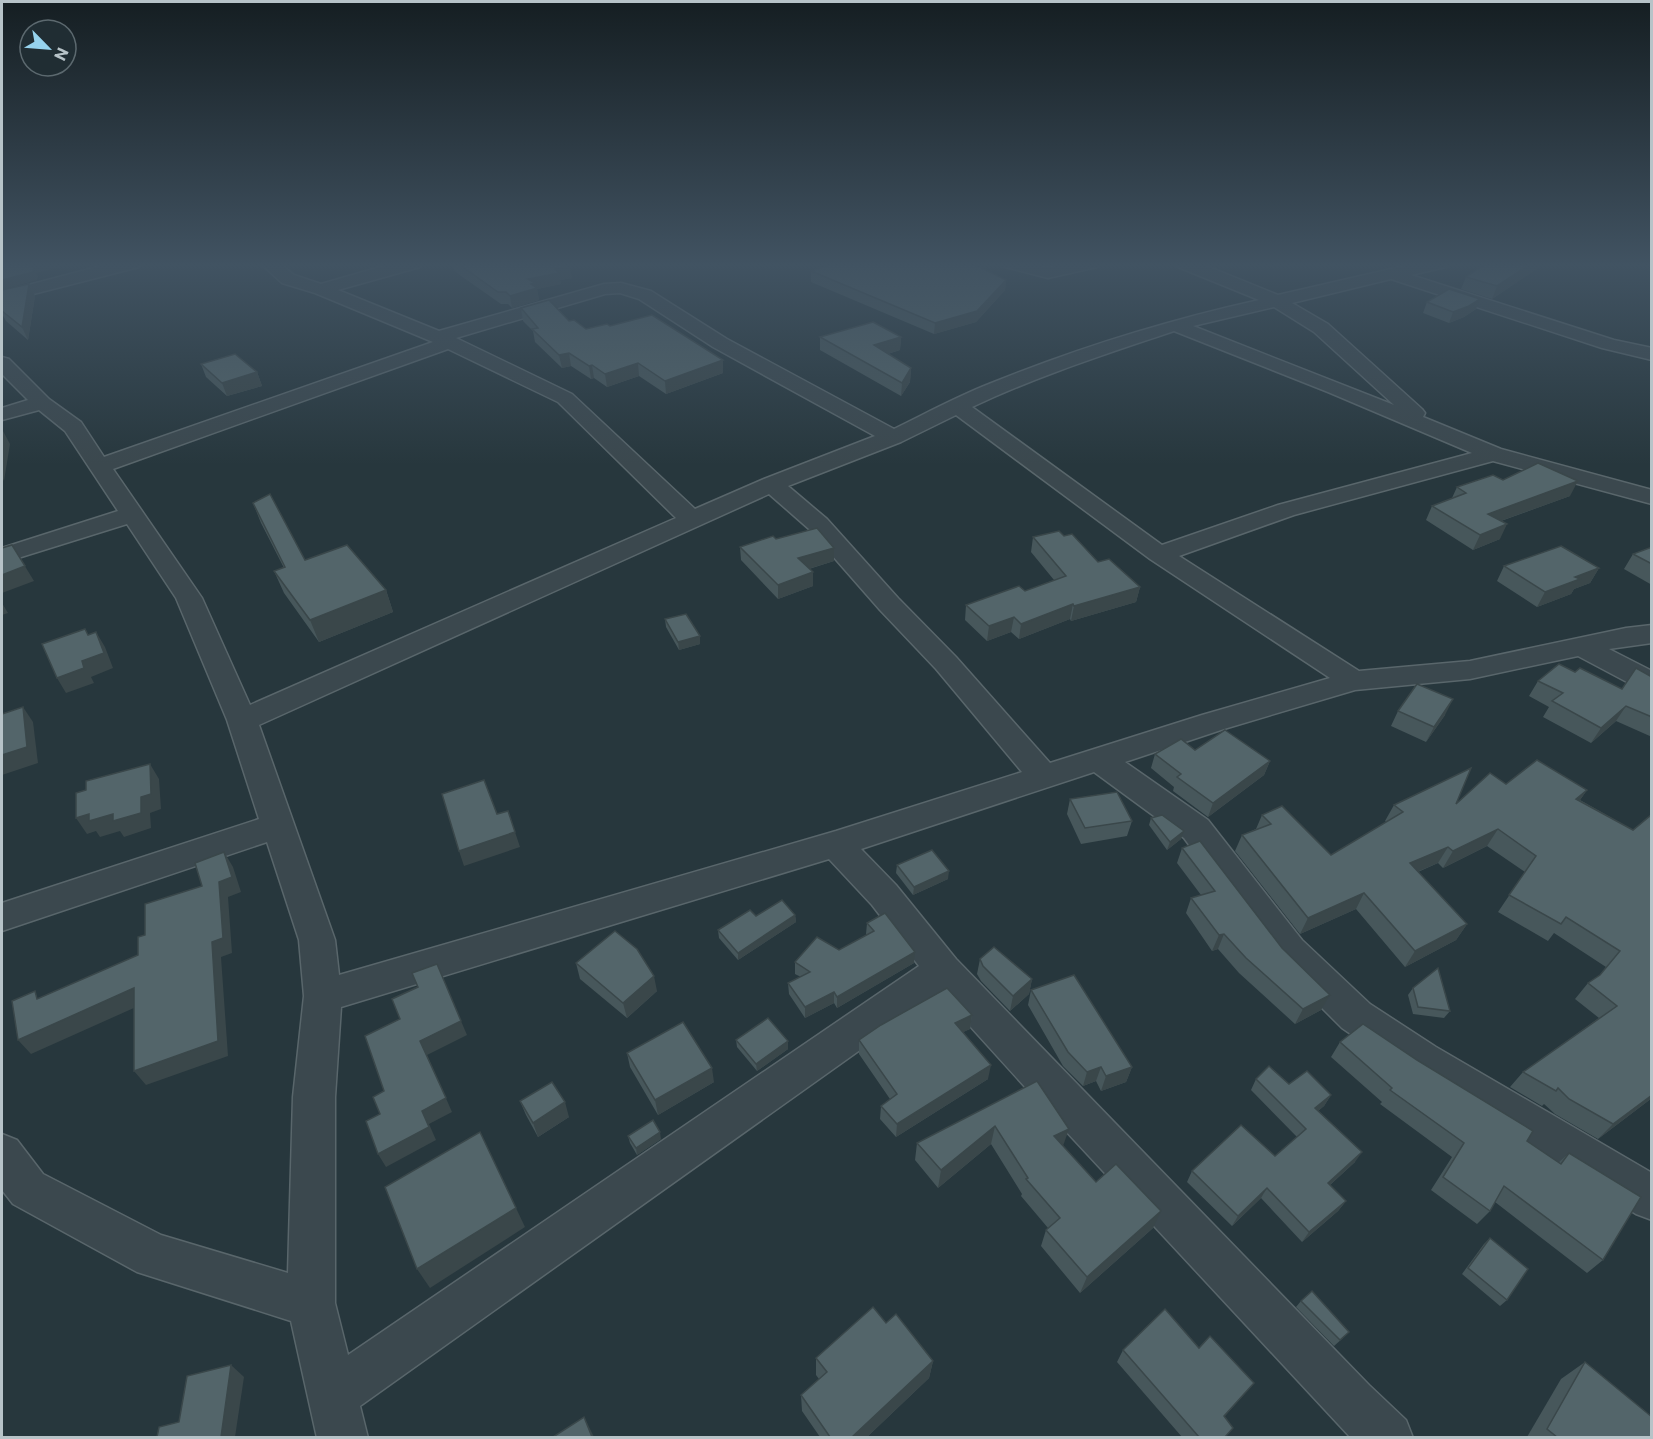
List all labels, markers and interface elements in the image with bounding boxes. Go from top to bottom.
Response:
north arrow [18,18,78,78]
text: N [51,45,73,64]

